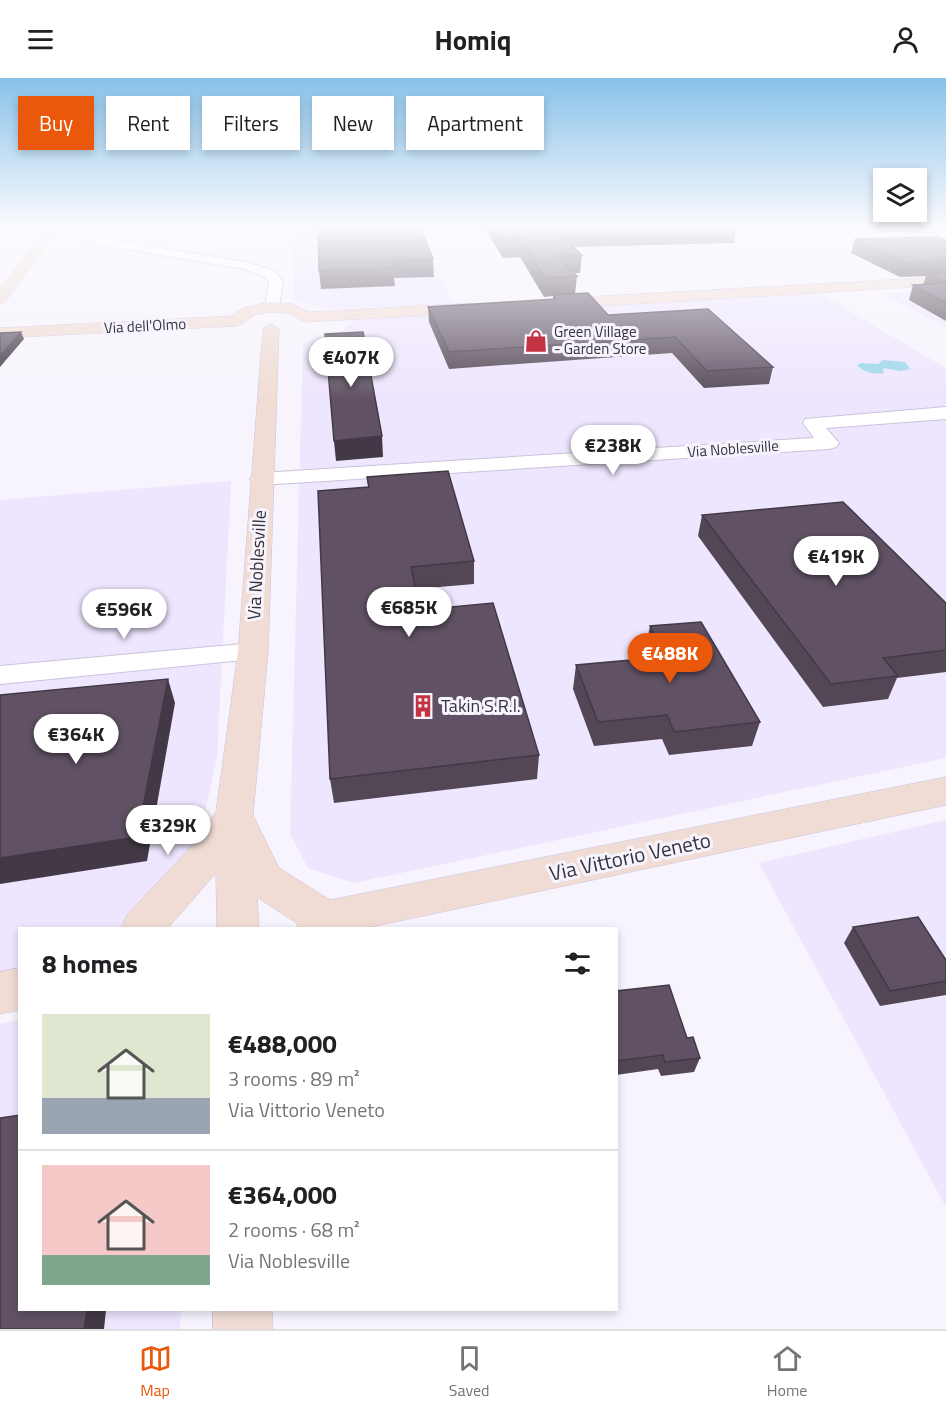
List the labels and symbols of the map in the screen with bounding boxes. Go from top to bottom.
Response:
street label: Via dell'Olmo [103,312,187,339]
place label: Green Village - Garden Store [554,320,646,360]
shop icon: Green Village - Garden Store [523,328,549,354]
pin: €407K [309,337,393,388]
pin: €238K [571,425,655,476]
street label: Via Noblesville [686,434,779,463]
street label: Via Noblesville [240,509,273,621]
pin: €419K [794,536,878,587]
pin: €685K [367,587,451,638]
pin: €596K [82,589,166,640]
pin: €488K [628,633,712,684]
place label: Takin S.R.l. [441,692,521,719]
building icon: Takin S.R.l. [410,693,436,719]
pin: €364K [34,714,118,765]
pin: €329K [126,805,210,856]
street label: Via Vittorio Veneto [546,823,714,889]

